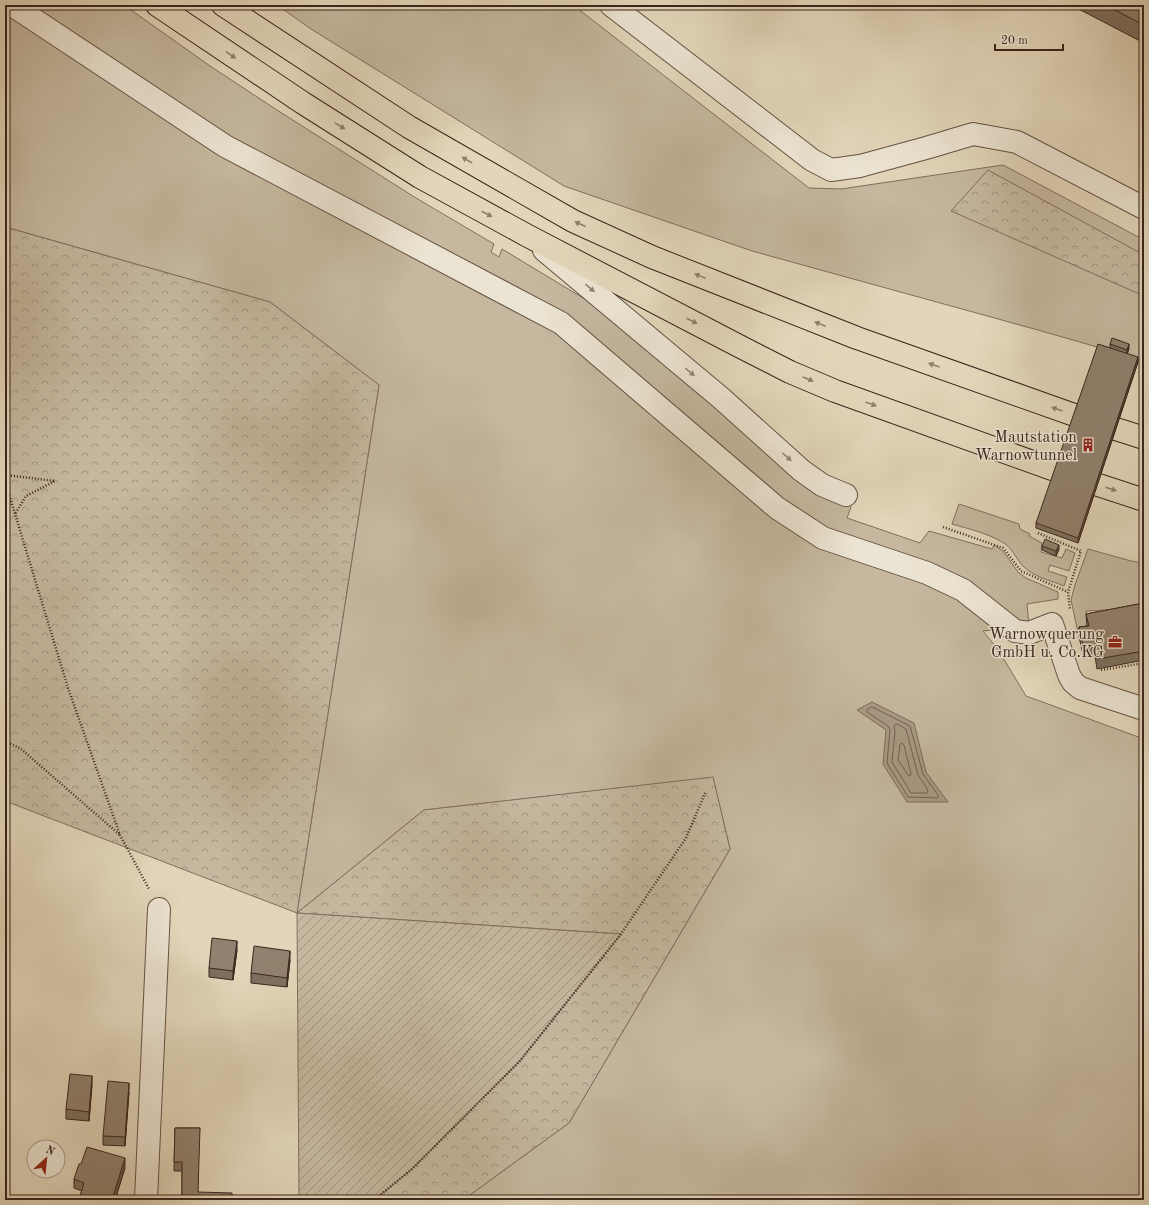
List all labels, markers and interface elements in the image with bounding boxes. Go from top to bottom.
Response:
scale bar [995,26,1063,52]
text: 20 m [1001,35,1028,47]
one-way arrow [226,51,237,59]
one-way arrow [334,123,346,130]
one-way arrow [462,156,473,163]
one-way arrow [482,211,493,217]
one-way arrow [575,221,586,227]
one-way arrow [693,272,705,278]
one-way arrow [585,284,595,293]
one-way arrow [686,318,698,325]
one-way arrow [814,320,826,326]
one-way arrow [928,362,940,368]
one-way arrow [684,367,695,376]
one-way arrow [803,377,815,383]
one-way arrow [866,401,878,407]
one-way arrow [1050,405,1062,411]
place label: Mautstation Warnowtunnel [975,430,1077,464]
building icon: Mautstation Warnowtunnel [1080,437,1096,453]
one-way arrow [782,453,793,462]
one-way arrow [1105,487,1117,493]
place label: Warnowquerung GmbH u. Co.KG [989,627,1104,661]
office icon: Warnowquerung GmbH u. Co.KG [1107,634,1123,650]
north arrow [26,1139,66,1179]
text: N [44,1145,57,1159]

